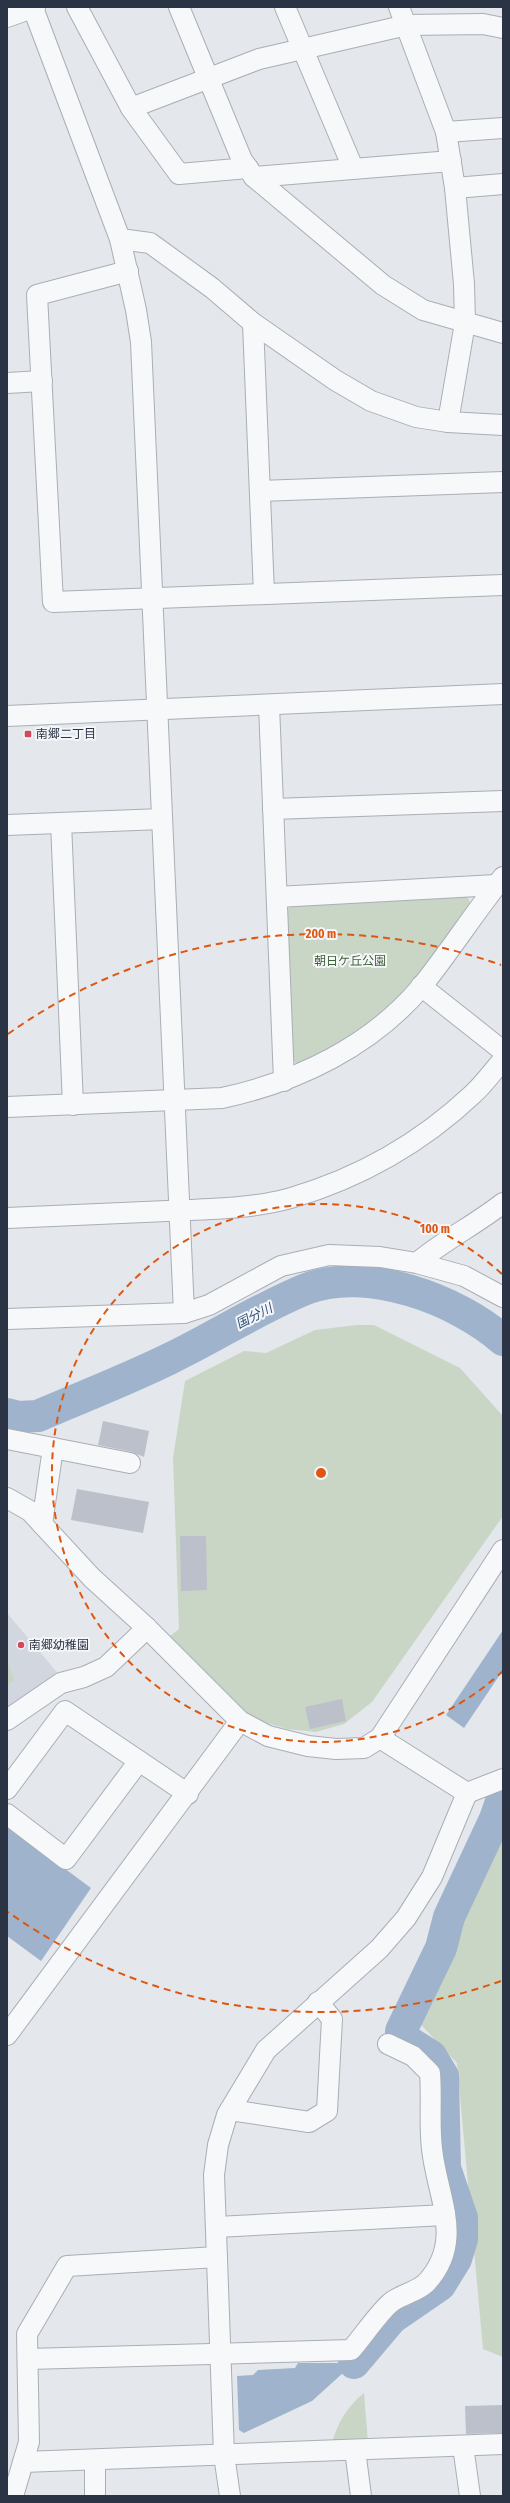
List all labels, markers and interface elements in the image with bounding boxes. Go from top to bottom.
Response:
place label: 南郷二丁目 [36,727,96,741]
marker: 南郷二丁目 [23,729,33,739]
text: 200 m [305,927,336,941]
park label: 朝日ケ丘公園 [314,954,386,968]
text: 100 m [420,1222,450,1236]
water label: 国分川 [233,1300,277,1332]
centre of rings [314,1466,328,1480]
place label: 南郷幼稚園 [29,1638,89,1652]
marker: 南郷幼稚園 [16,1640,26,1650]

